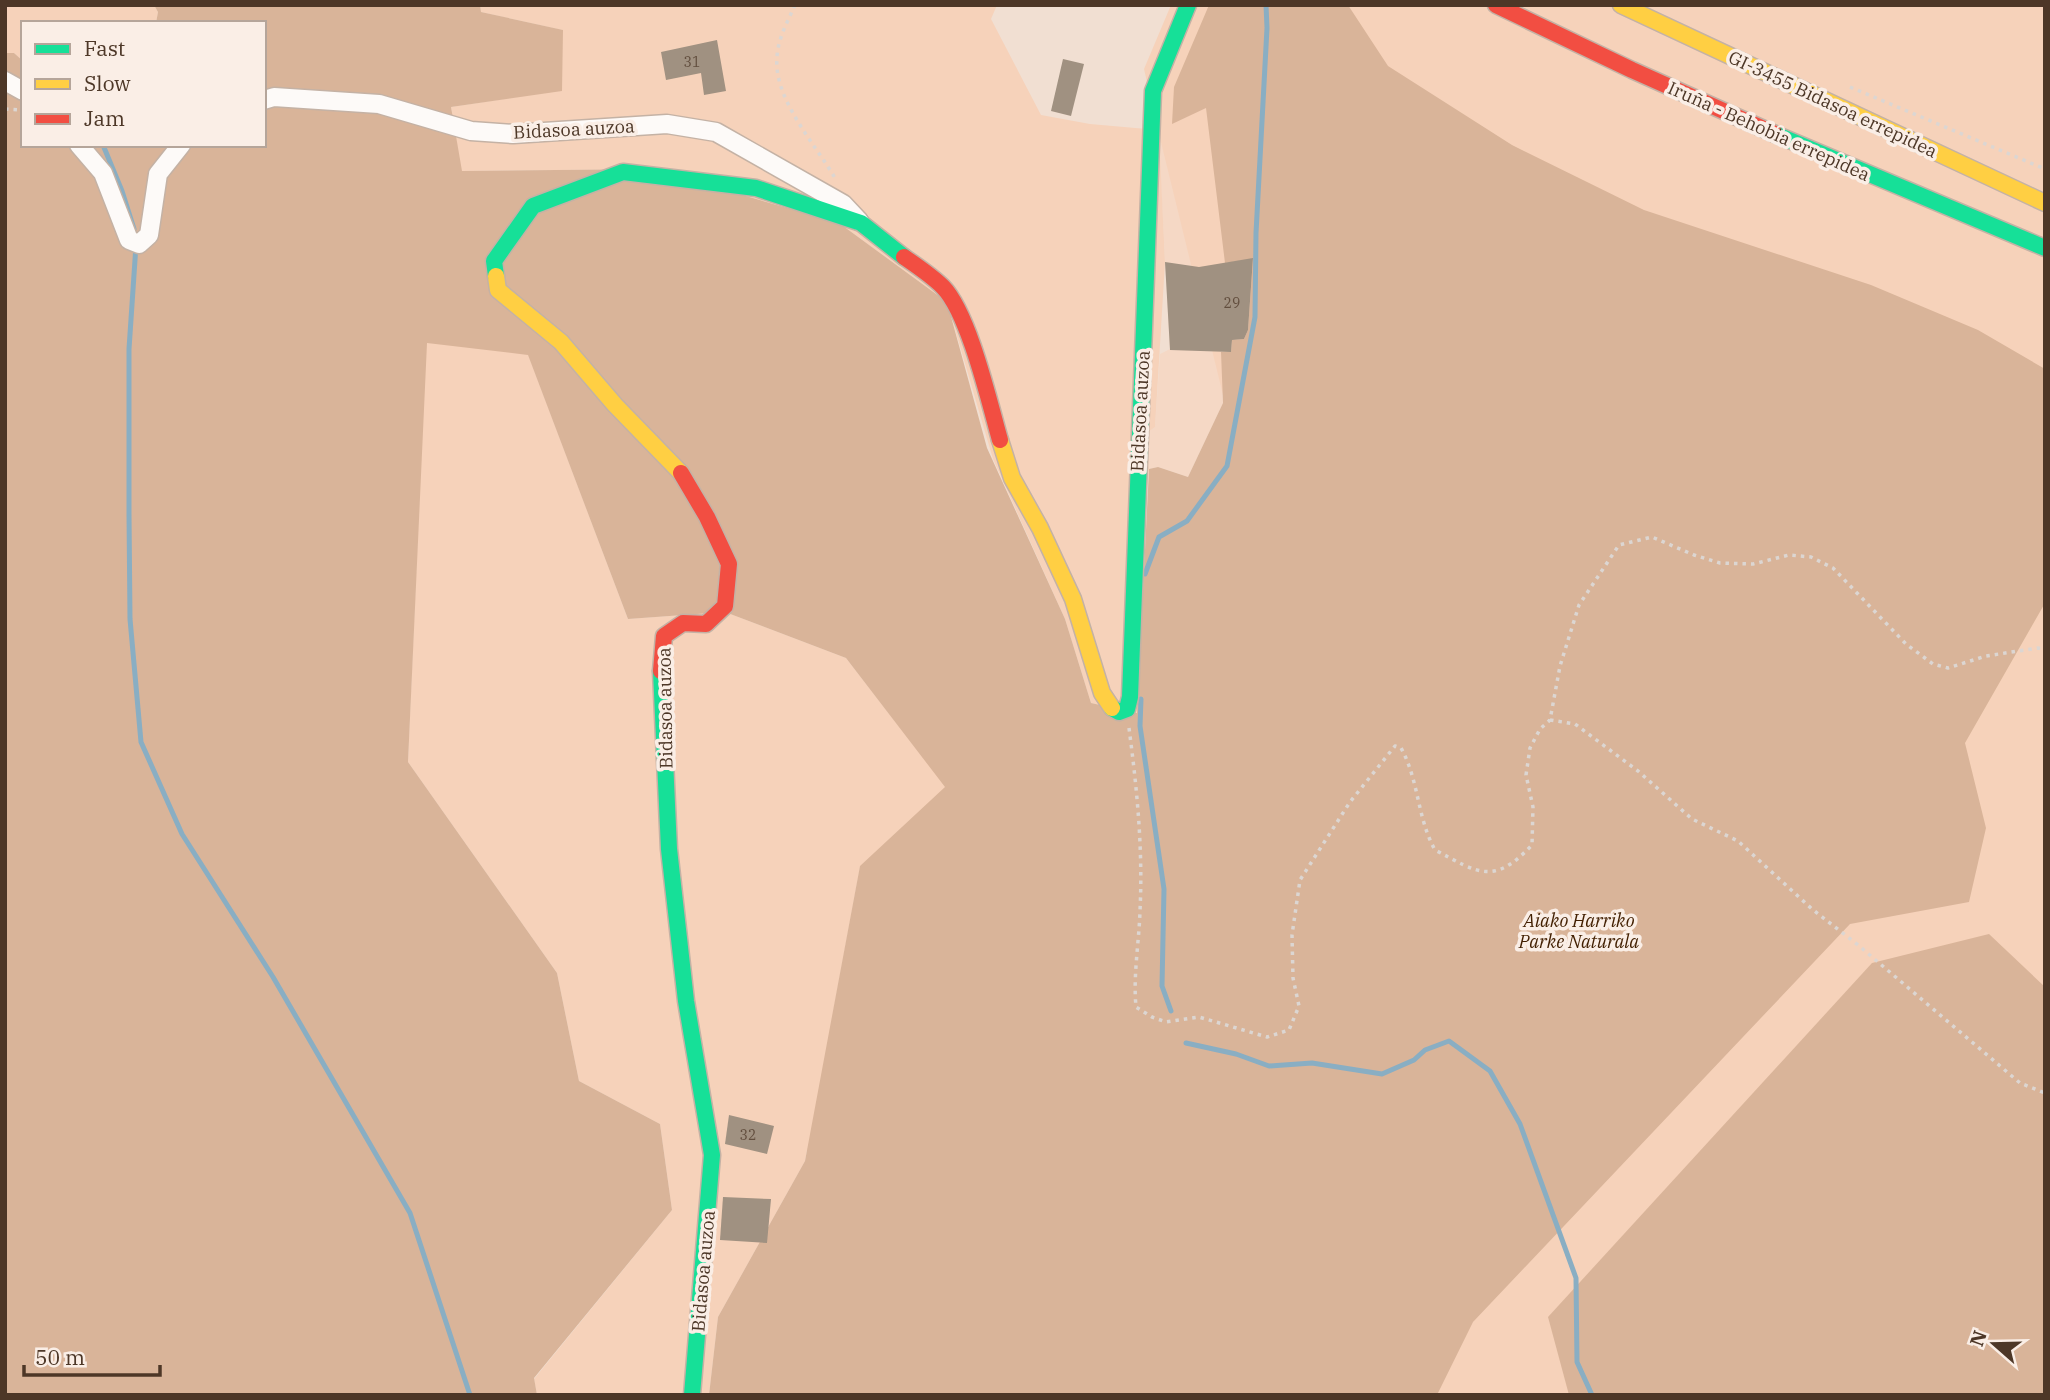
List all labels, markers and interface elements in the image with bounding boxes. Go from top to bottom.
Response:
legend [21,21,266,147]
text: Fast [84,34,125,62]
street label: GI-3455 Bidasoa errepidea [1725,45,1941,163]
house number: 31 [684,53,700,71]
text: Slow [84,69,131,97]
street label: Iruña - Behobia errepidea [1664,76,1874,186]
text: Jam [84,104,125,132]
street label: Bidasoa auzoa [513,114,635,144]
house number: 29 [1224,294,1240,312]
street label: Bidasoa auzoa [1125,350,1155,472]
street label: Bidasoa auzoa [652,647,678,769]
park label: Aiako Harriko Parke Naturala [1518,909,1639,953]
house number: 32 [740,1126,756,1144]
street label: Bidasoa auzoa [686,1209,720,1333]
north arrow [1959,1309,2029,1379]
text: N [1964,1327,1992,1349]
scale bar [24,1334,161,1378]
text: 50 m [35,1343,85,1371]

